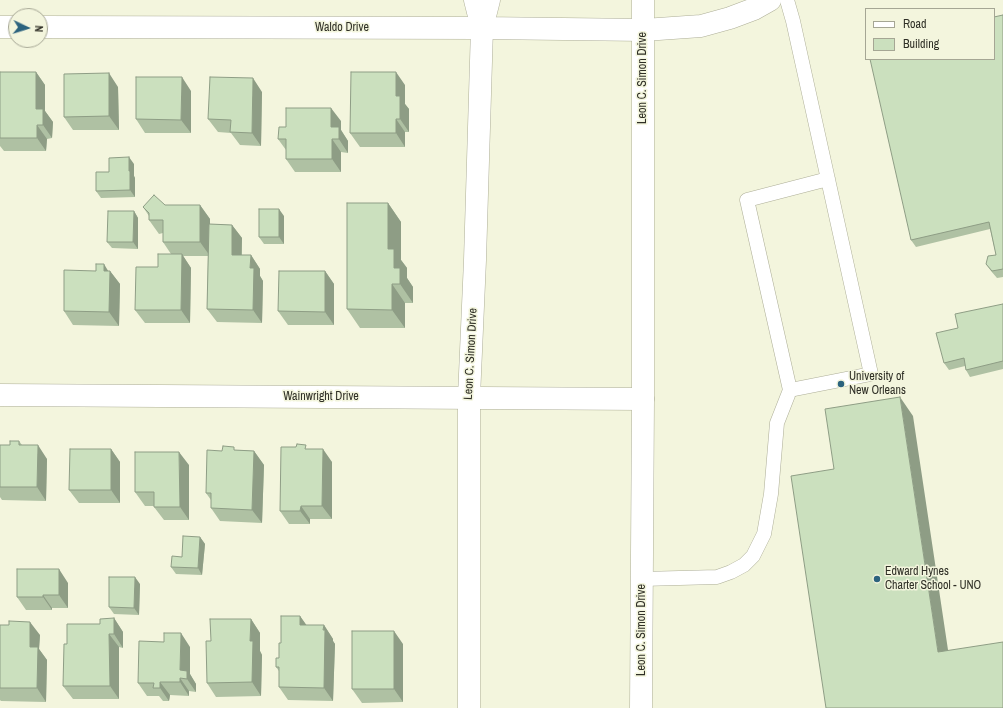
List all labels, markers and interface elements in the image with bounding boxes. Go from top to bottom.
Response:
north arrow [8,8,48,48]
legend [865,8,995,60]
text: Road [903,16,927,32]
street label: Waldo Drive [315,21,369,35]
text: N [32,25,46,32]
street label: Leon C. Simon Drive [636,32,650,124]
text: Building [903,36,939,52]
street label: Leon C. Simon Drive [461,308,481,400]
place label: University of New Orleans [849,370,906,398]
marker: University of New Orleans [836,379,846,389]
street label: Wainwright Drive [283,390,359,404]
place label: Edward Hynes Charter School - UNO [885,565,981,593]
marker: Edward Hynes Charter School - UNO [872,574,882,584]
street label: Leon C. Simon Drive [635,584,649,676]

